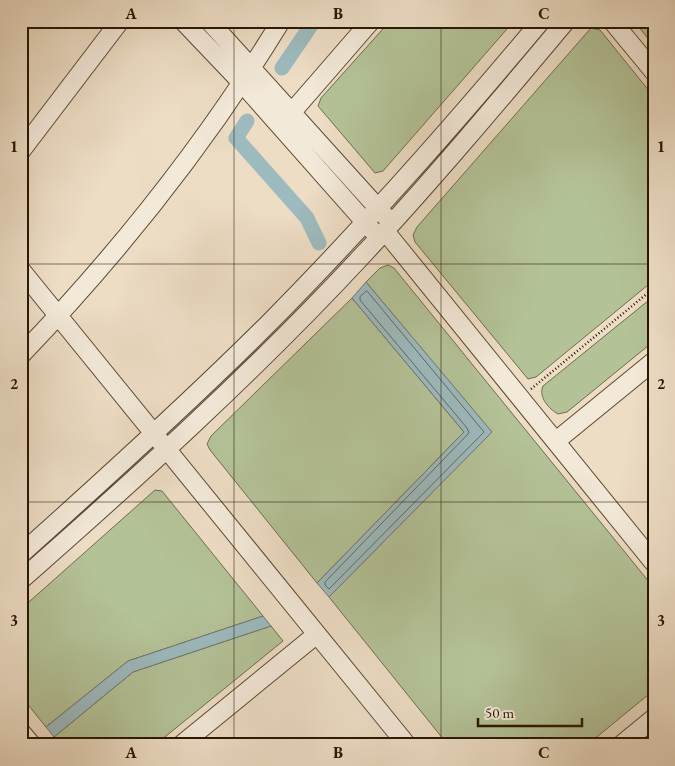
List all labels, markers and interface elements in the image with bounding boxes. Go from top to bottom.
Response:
text: A [124,3,137,24]
text: B [333,3,343,24]
text: C [538,3,550,24]
text: 1 [10,136,18,157]
text: 1 [657,136,665,157]
text: 2 [10,373,19,394]
text: 2 [657,373,666,394]
text: 3 [10,610,18,631]
text: 3 [657,610,665,631]
scale bar [478,696,581,728]
text: 50 m [485,703,514,722]
text: A [124,742,137,763]
text: B [333,742,343,763]
text: C [538,742,550,763]

